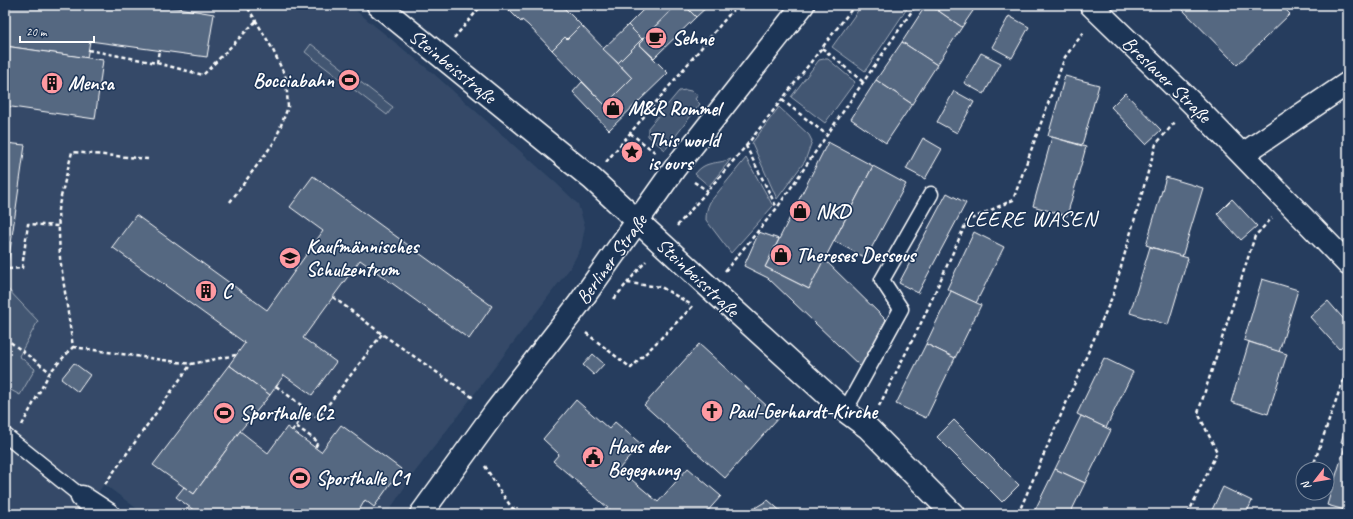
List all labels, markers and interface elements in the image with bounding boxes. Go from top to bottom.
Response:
scale bar [20,18,94,44]
text: 20 m [26,24,48,40]
street label: Steinbeisstraße [404,24,502,110]
cafe icon: Sehne [643,25,669,51]
place label: Sehne [672,26,715,51]
street label: Breslauer Straße [1117,31,1218,129]
sports icon: Bocciabahn [336,67,362,93]
place label: Bocciabahn [253,68,335,93]
building icon: Mensa [39,70,65,96]
place label: Mensa [68,71,115,96]
shop icon: M&R Rommel [600,95,626,121]
place label: M&R Rommel [628,96,724,121]
place label: This world is ours [648,128,723,176]
place icon: This world is ours [619,139,645,165]
shop icon: NKD [787,198,813,224]
place label: NKD [816,199,852,224]
district label: LEERE WASEN [965,205,1100,233]
street label: Berliner Straße [570,208,653,309]
street label: Steinbeisstraße [651,232,746,323]
place label: Kaufmännisches Schulzentrum [306,234,420,282]
shop icon: Thereses Dessous [768,242,794,268]
place label: Thereses Dessous [796,243,917,268]
school or university icon: Kaufmännisches Schulzentrum [277,245,303,271]
building icon: C [193,278,219,304]
place label: C [222,279,234,304]
church icon: Paul-Gerhardt-Kirche [699,398,725,424]
place label: Paul-Gerhardt-Kirche [728,399,878,424]
sports icon: Sporthalle C2 [211,400,237,426]
place label: Sporthalle C2 [240,401,335,426]
place label: Haus der Begegnung [608,434,681,482]
public building icon: Haus der Begegnung [580,444,606,470]
north arrow [1295,461,1335,501]
sports icon: Sporthalle C1 [287,465,313,491]
place label: Sporthalle C1 [316,466,411,491]
text: N [1298,478,1314,493]

